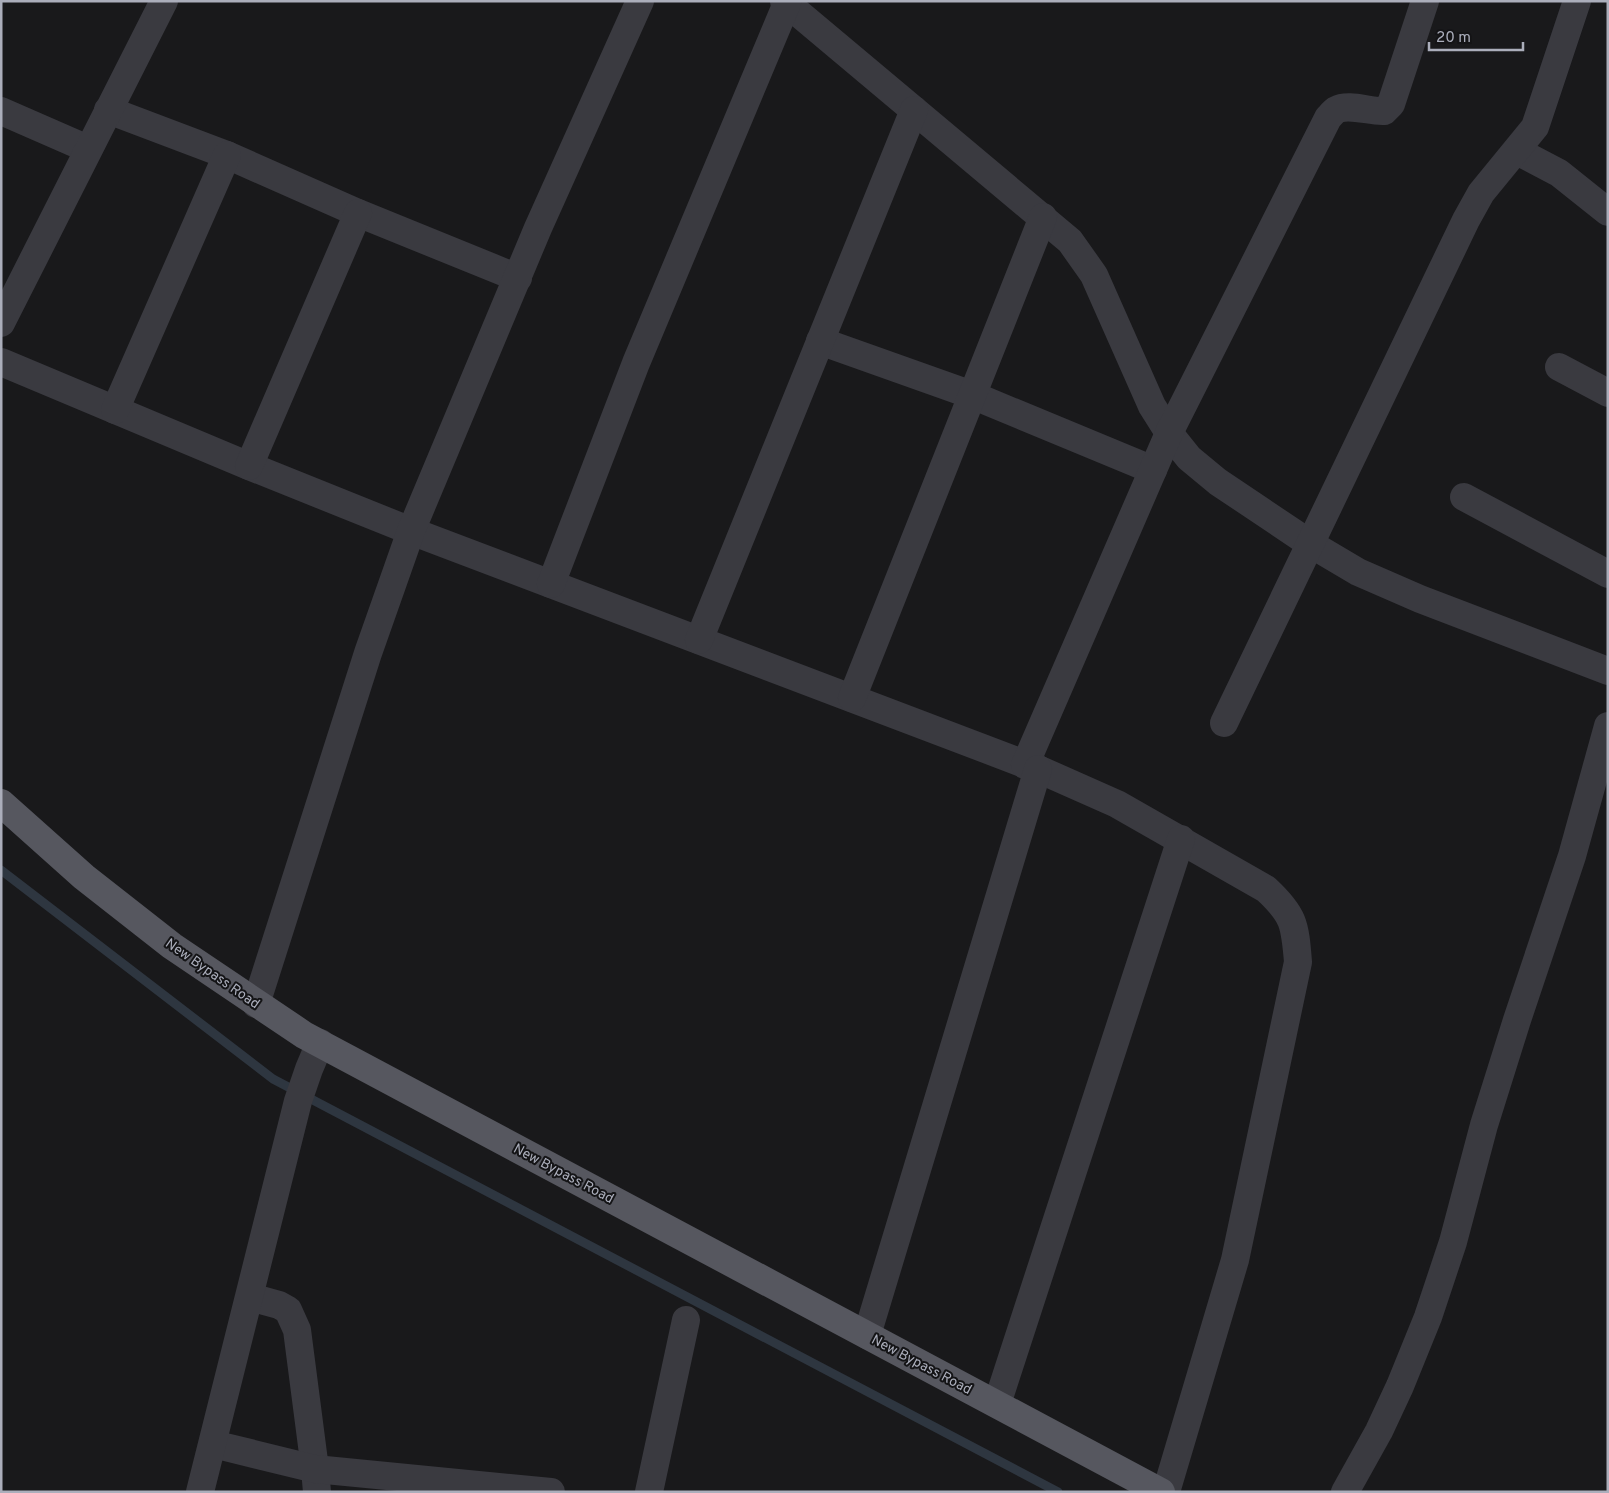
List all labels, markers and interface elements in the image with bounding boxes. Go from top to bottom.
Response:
scale bar [1429,20,1523,52]
text: 20 m [1436,29,1471,48]
street label: New Bypass Road [162,935,263,1013]
street label: New Bypass Road [510,1141,616,1208]
street label: New Bypass Road [868,1332,974,1399]

